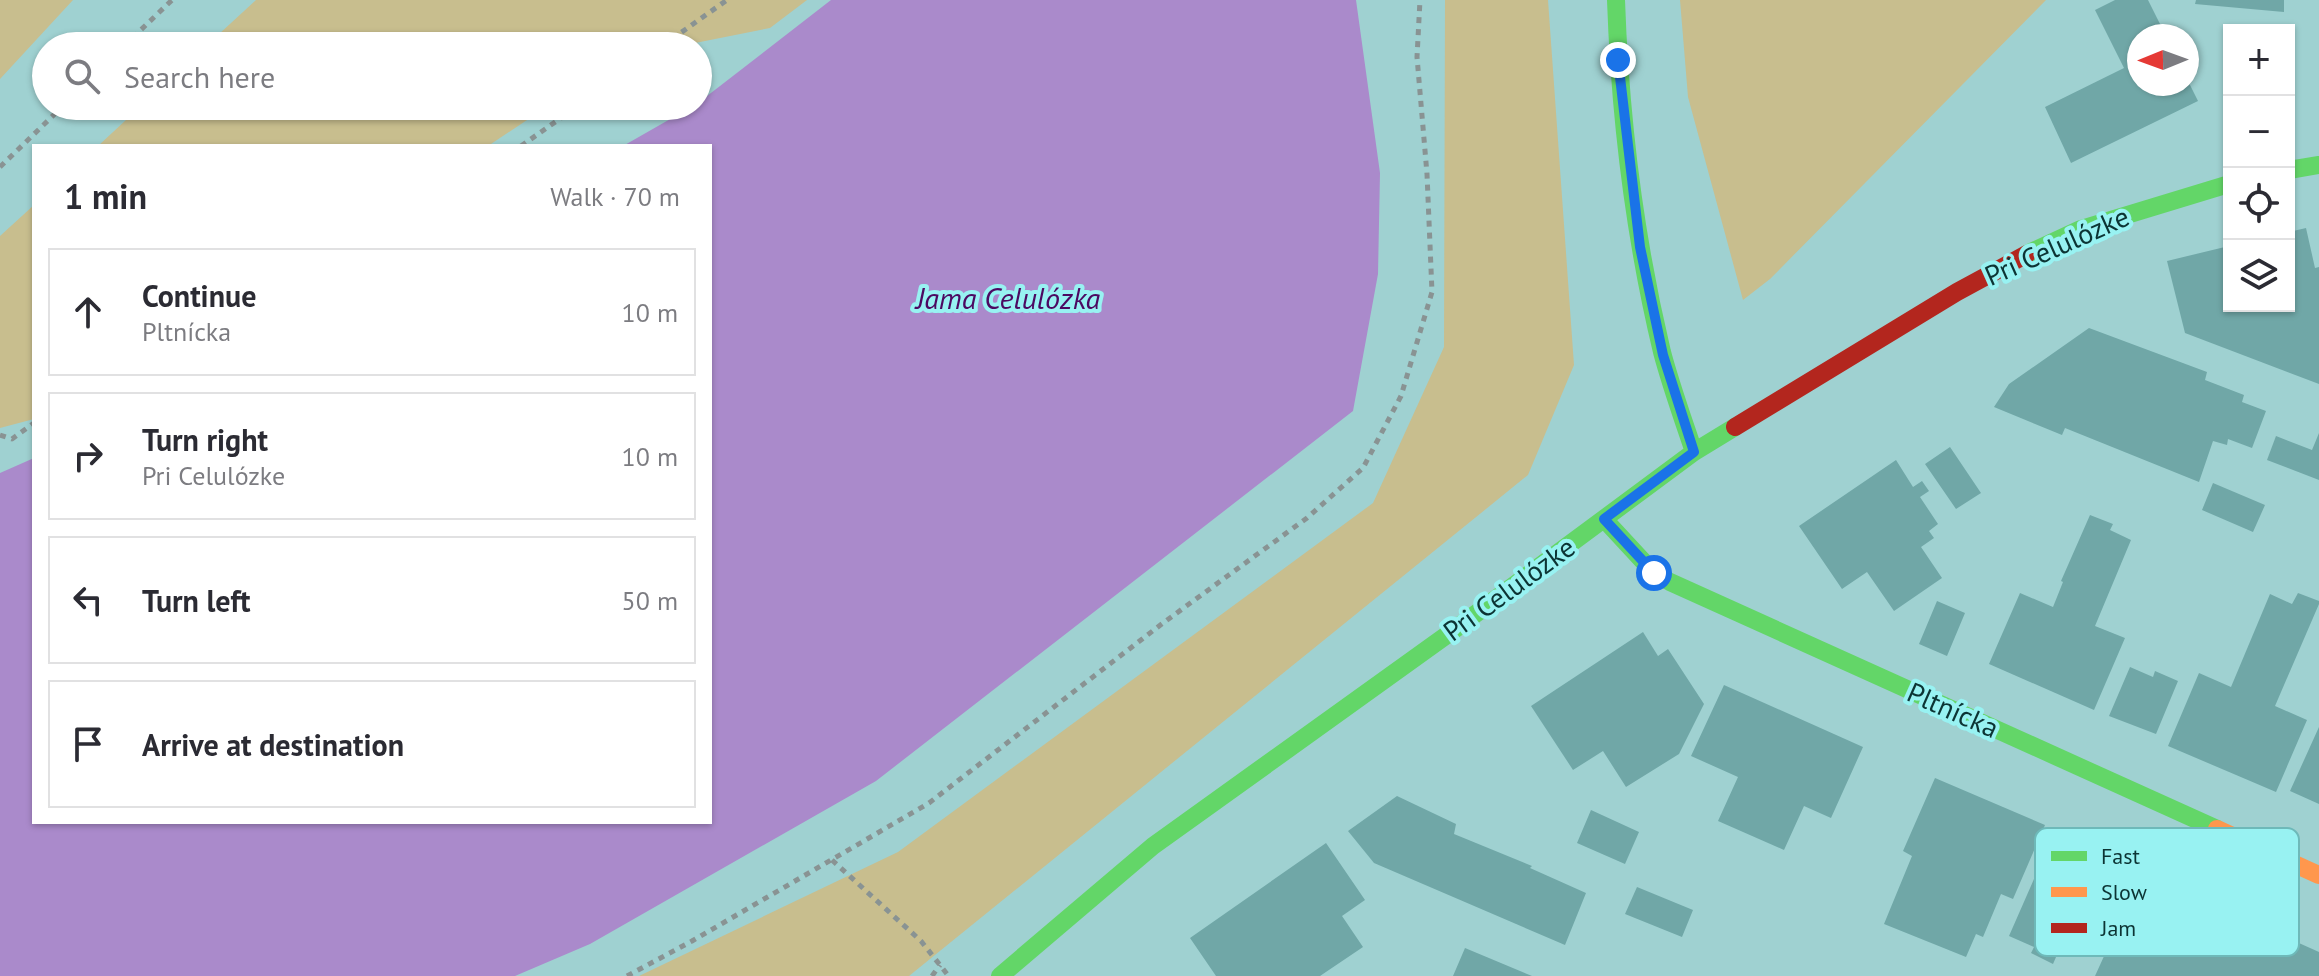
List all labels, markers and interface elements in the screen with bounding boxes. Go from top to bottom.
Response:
north arrow [2127,24,2199,96]
map controls [2223,24,2295,312]
button: + [2223,24,2295,96]
search box [32,32,712,120]
route end [1600,42,1636,78]
icon: search [60,54,104,98]
text: Search here [124,57,275,96]
button: − [2223,96,2295,168]
button: locate [2223,168,2295,240]
text: 1 min [64,174,147,218]
text: Walk · 70 m [550,180,680,213]
street label: Pri Celulózke [1979,197,2135,294]
button: layers [2223,240,2295,312]
text: Continue [142,276,256,315]
water label: Jama Celulózka [914,278,1100,317]
icon: ahead [66,290,110,334]
text: 10 m [622,296,678,329]
text: Pltnícka [142,315,231,348]
text: Turn right [142,420,268,459]
icon: right [66,434,110,478]
text: 10 m [622,440,678,473]
text: Pri Celulózke [142,459,285,492]
street label: Pri Celulózke [1435,528,1582,649]
route start [1636,555,1672,591]
icon: left [66,578,110,622]
text: Turn left [142,581,250,620]
text: 50 m [622,584,678,617]
street label: Pltnícka [1902,673,2005,746]
icon: arrive [66,722,110,766]
text: Arrive at destination [142,725,404,764]
legend [2035,828,2299,956]
text: Fast [2101,842,2141,870]
text: Slow [2101,878,2147,906]
text: Jam [2100,914,2136,942]

